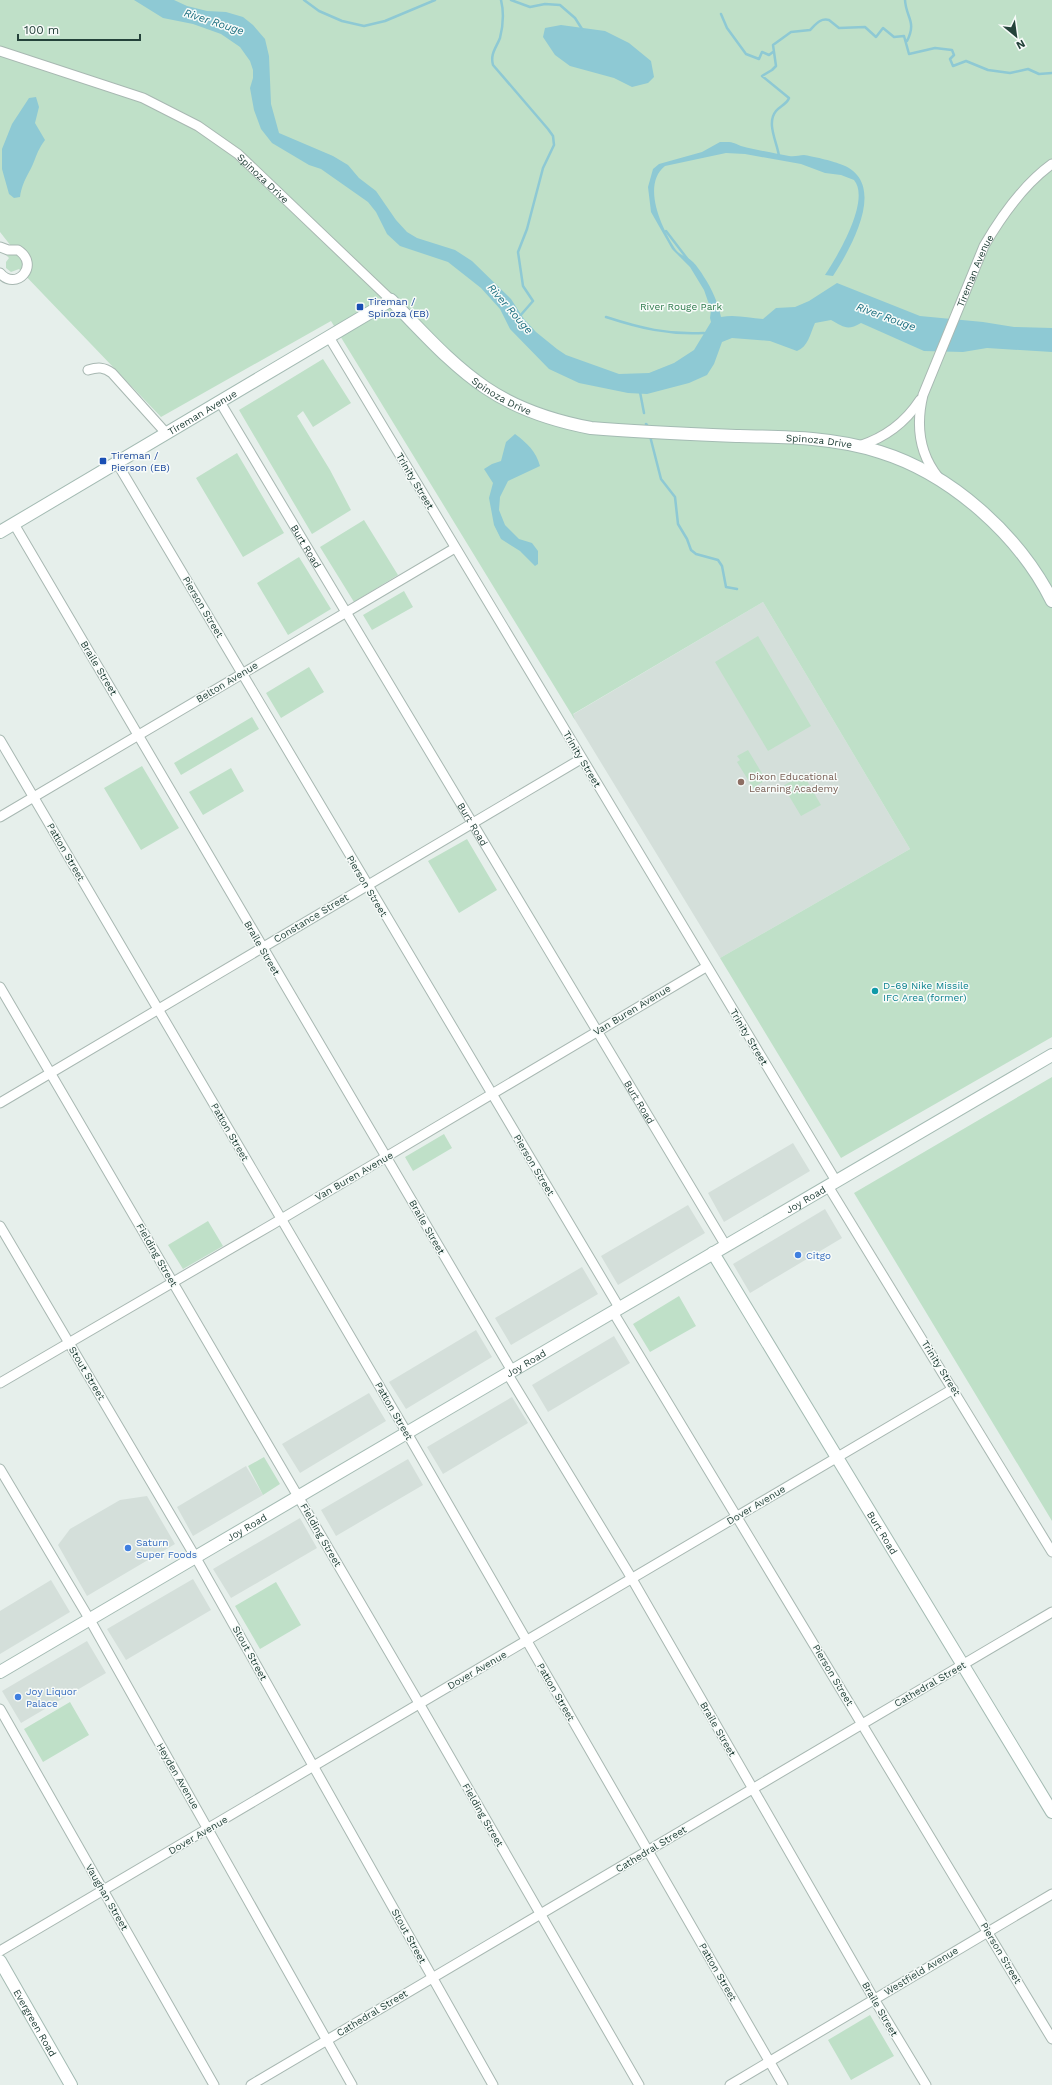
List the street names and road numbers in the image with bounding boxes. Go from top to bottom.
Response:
street label: Spinoza Drive [235,151,291,205]
street label: Tireman Avenue [954,232,995,309]
street label: Spinoza Drive [470,374,533,417]
street label: Tireman Avenue [166,387,239,437]
street label: Spinoza Drive [786,432,853,450]
street label: Trinity Street [394,451,436,512]
street label: Burt Road [289,522,324,570]
street label: Pierson Street [180,574,226,640]
street label: Braile Street [79,639,120,698]
street label: Belton Avenue [194,659,260,705]
street label: Trinity Street [561,729,603,790]
street label: Burt Road [456,800,490,848]
street label: Patton Street [45,821,87,884]
street label: Pierson Street [344,853,390,919]
street label: Constance Street [272,891,351,945]
street label: Braile Street [242,919,282,978]
street label: Van Buren Avenue [591,982,673,1037]
street label: Trinity Street [728,1007,770,1068]
street label: Burt Road [622,1078,657,1126]
street label: Patton Street [209,1101,251,1164]
street label: Pierson Street [511,1132,557,1198]
street label: Van Buren Avenue [313,1149,395,1203]
street label: Joy Road [784,1183,827,1215]
street label: Braile Street [407,1198,447,1257]
street label: Fielding Street [134,1221,180,1289]
street label: Trinity Street [919,1338,963,1399]
street label: Stout Street [67,1344,108,1402]
street label: Joy Road [504,1347,548,1379]
street label: Patton Street [373,1380,415,1443]
street label: Dover Avenue [725,1483,787,1527]
street label: Fielding Street [298,1501,344,1569]
street label: Burt Road [865,1509,900,1556]
street label: Joy Road [225,1511,268,1543]
street label: Stout Street [231,1624,270,1683]
street label: Pierson Street [810,1642,856,1708]
street label: Dover Avenue [445,1649,509,1691]
street label: Cathedral Street [892,1659,968,1709]
street label: Patton Street [535,1661,577,1724]
street label: Braile Street [698,1700,738,1759]
street label: Heyden Avenue [155,1741,202,1811]
street label: Fielding Street [460,1781,506,1849]
street label: Dover Avenue [166,1814,230,1856]
street label: Cathedral Street [614,1823,689,1874]
street label: Vaughan Street [84,1862,131,1933]
street label: Stout Street [390,1907,429,1966]
street label: Pierson Street [978,1920,1024,1986]
street label: Patton Street [697,1941,739,2004]
street label: Westfield Avenue [882,1944,960,1997]
street label: Braile Street [860,1980,900,2039]
street label: Evergreen Road [12,1987,59,2058]
street label: Cathedral Street [335,1987,410,2038]

